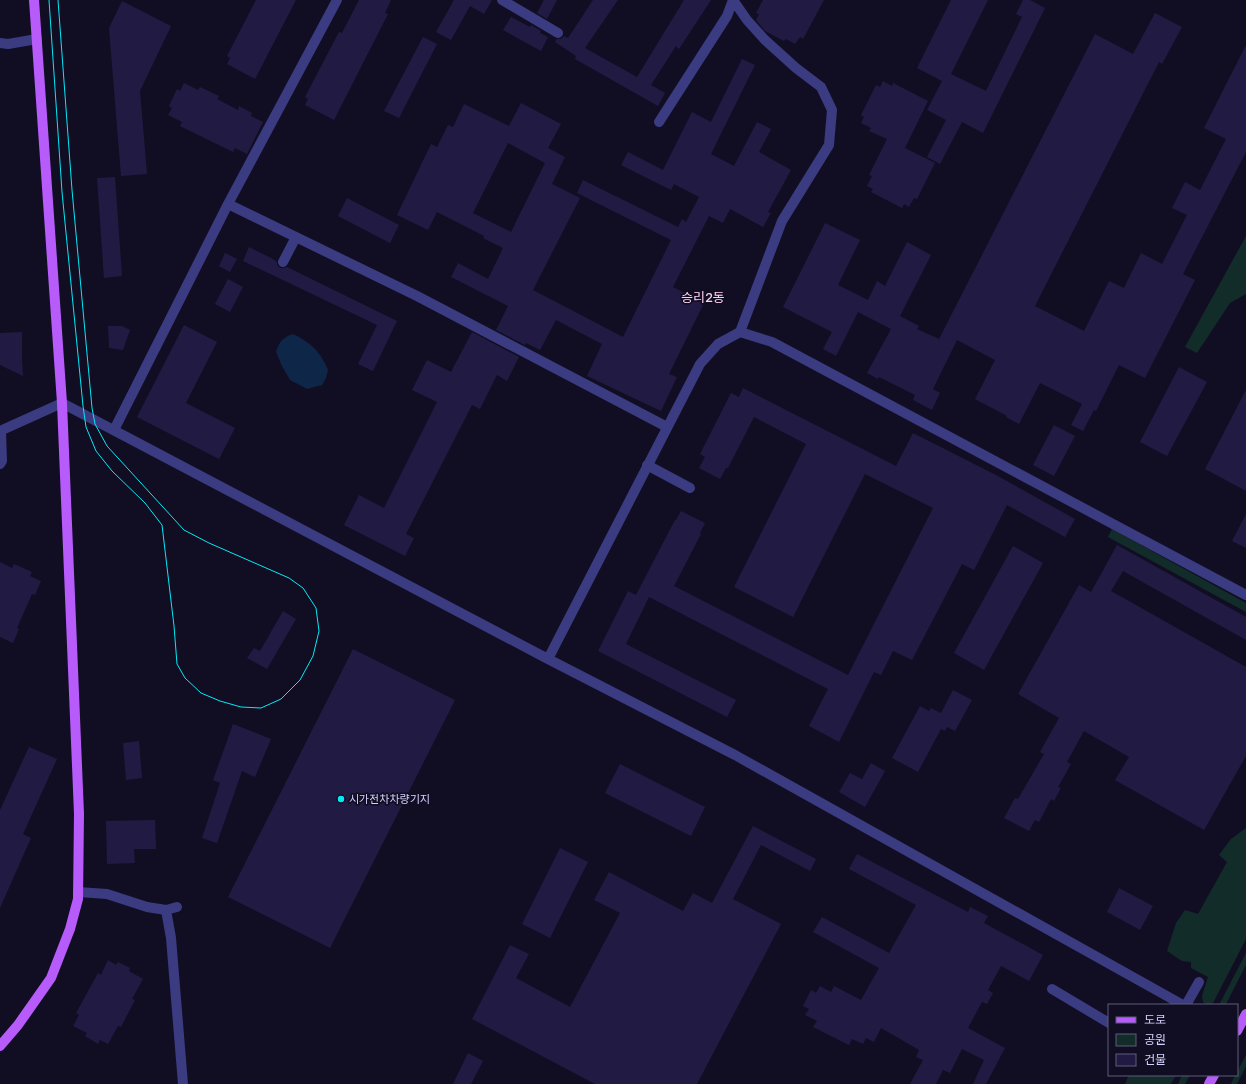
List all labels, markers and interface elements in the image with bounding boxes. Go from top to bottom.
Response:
district label: 승리2동 [681,290,725,305]
place label: 시가전차차량기지 [349,793,430,806]
marker: 시가전차차량기지 [336,794,346,804]
legend [1108,1004,1238,1076]
text: 도로 [1144,1013,1166,1027]
text: 공원 [1144,1033,1166,1047]
text: 건물 [1144,1053,1166,1067]

